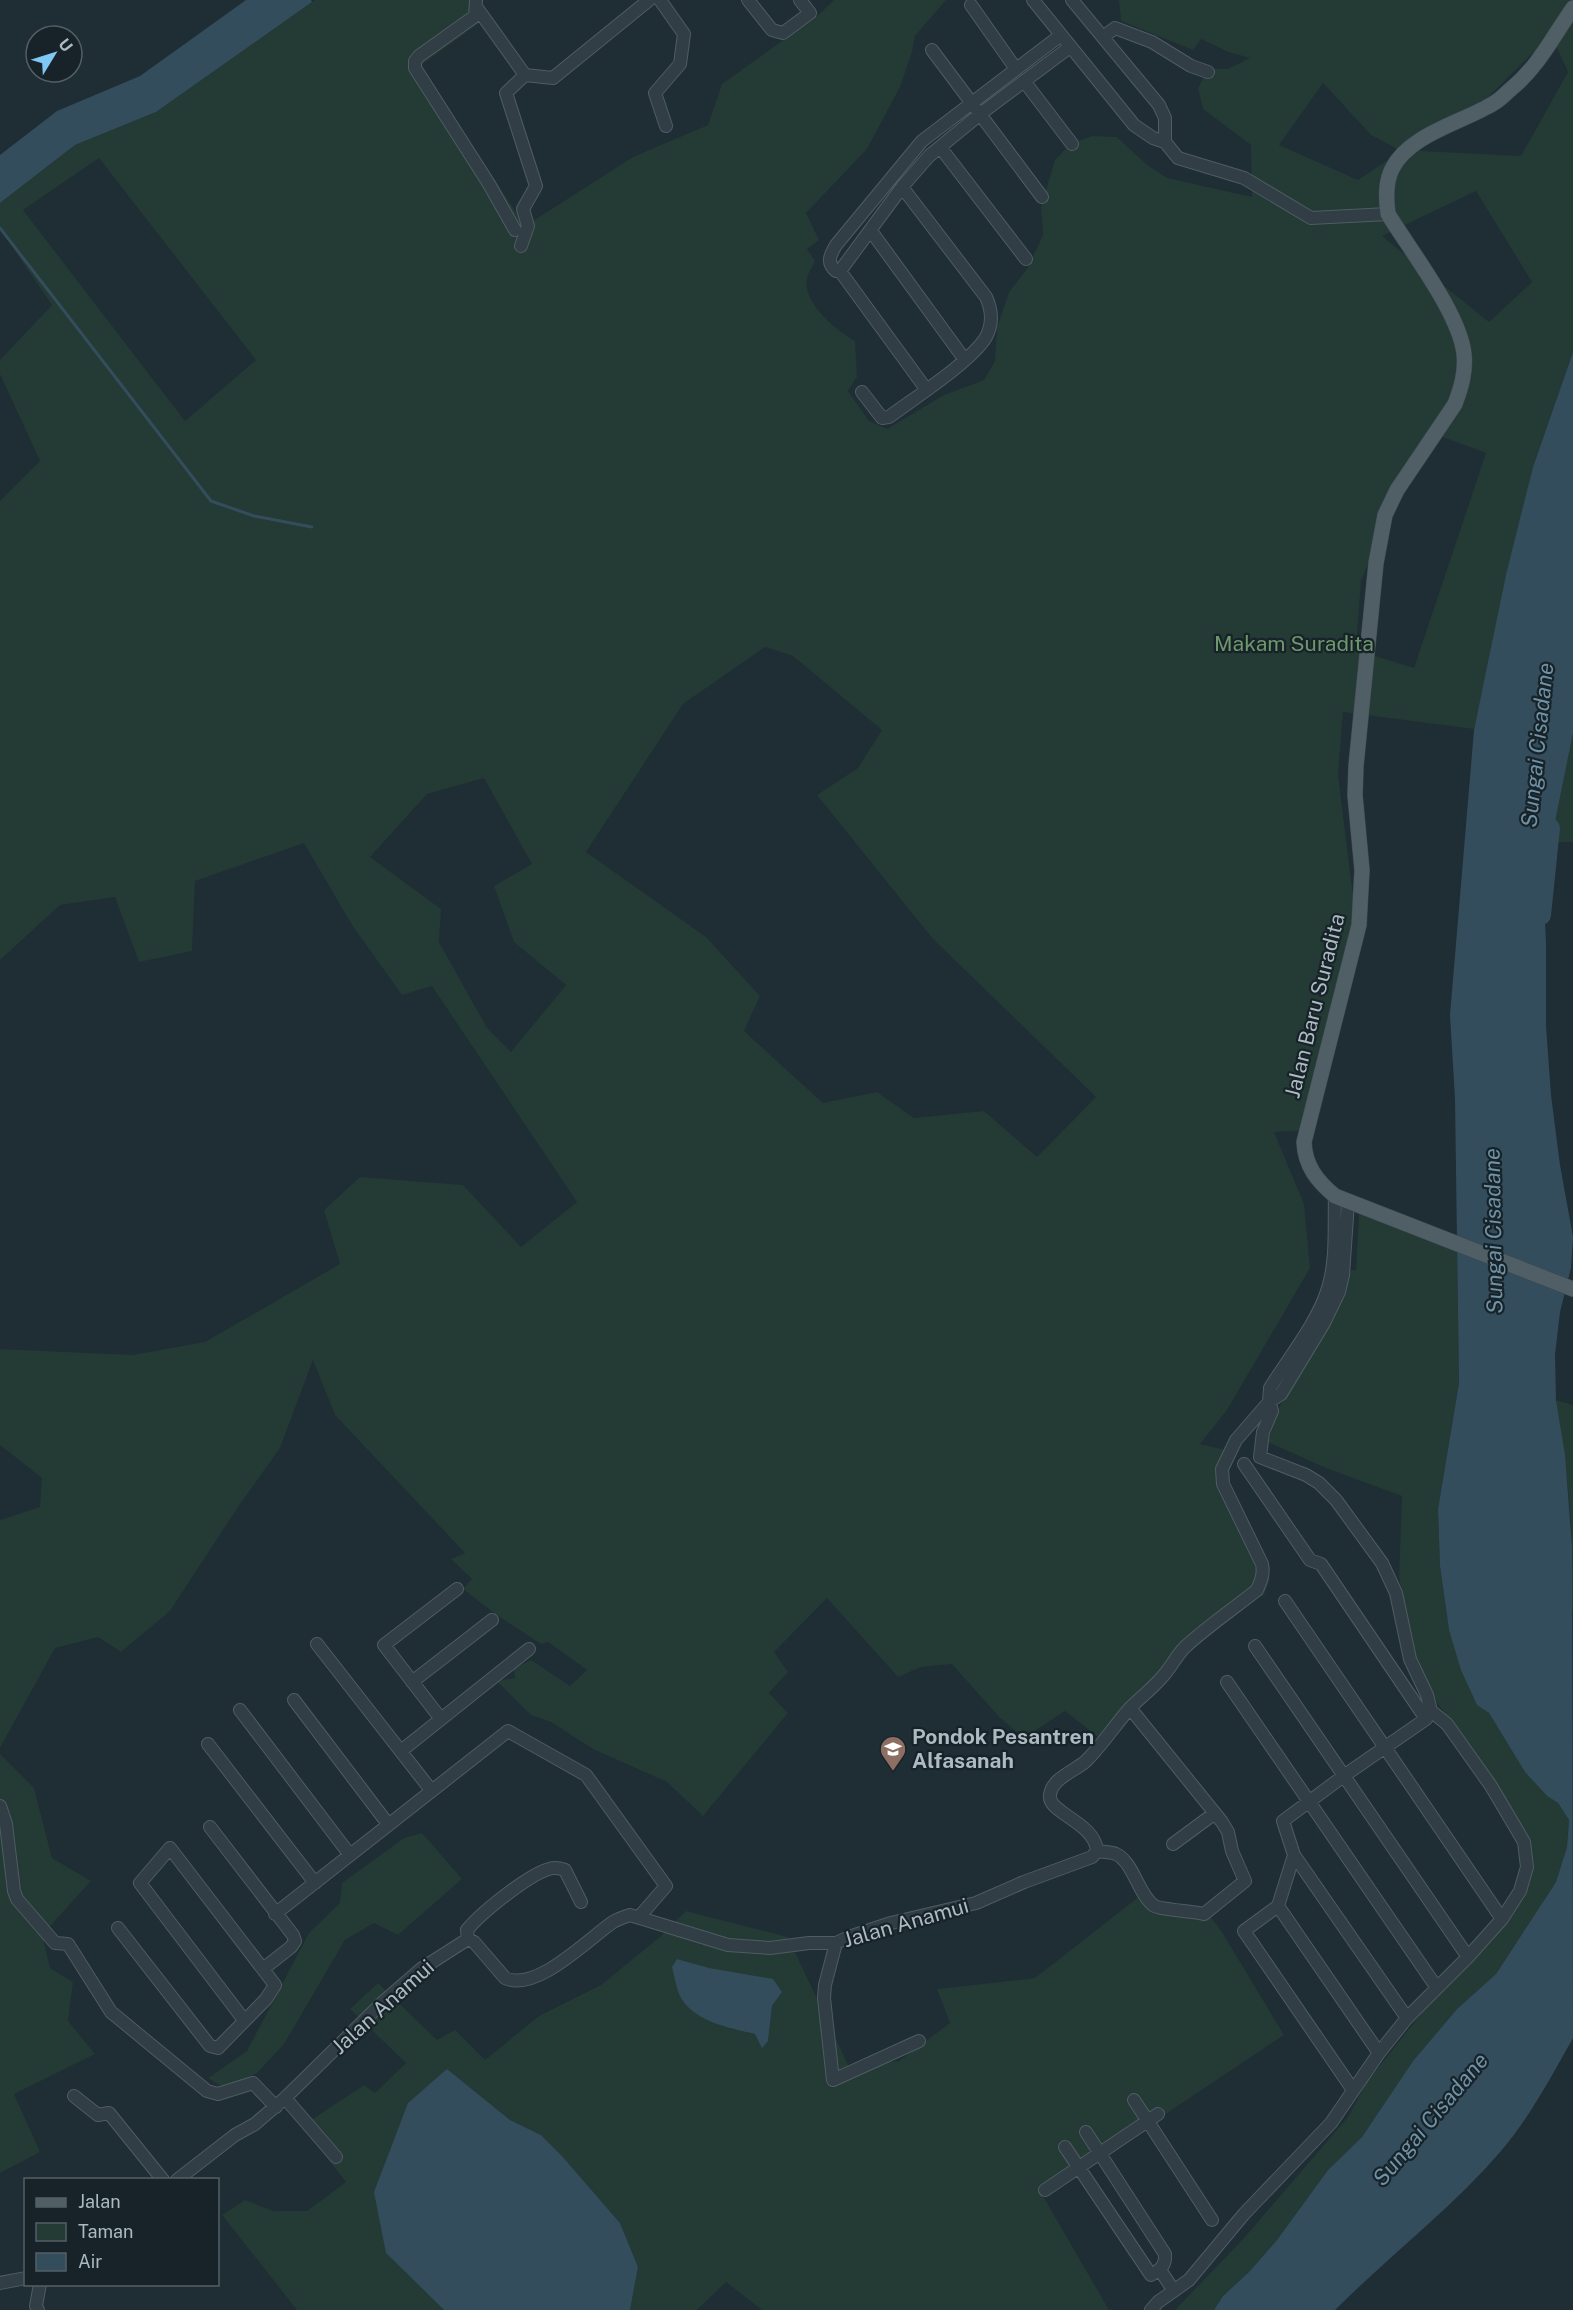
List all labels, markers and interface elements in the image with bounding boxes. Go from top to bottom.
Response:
north arrow [24,24,84,84]
text: U [54,35,76,55]
park label: Makam Suradita [1214,631,1374,656]
water label: Sungai Cisadane [1515,661,1559,829]
street label: Jalan Baru Suradita [1279,911,1350,1101]
water label: Sungai Cisadane [1479,1148,1507,1314]
place label: Pondok Pesantren Alfasanah [912,1724,1094,1773]
school or university icon: Pondok Pesantren Alfasanah [878,1734,908,1772]
street label: Jalan Anamui [840,1893,971,1952]
street label: Jalan Anamui [326,1954,439,2059]
water label: Sungai Cisadane [1367,2047,1493,2191]
legend [24,2178,219,2286]
text: Jalan [78,2191,121,2212]
text: Taman [78,2221,133,2242]
text: Air [78,2251,102,2272]

